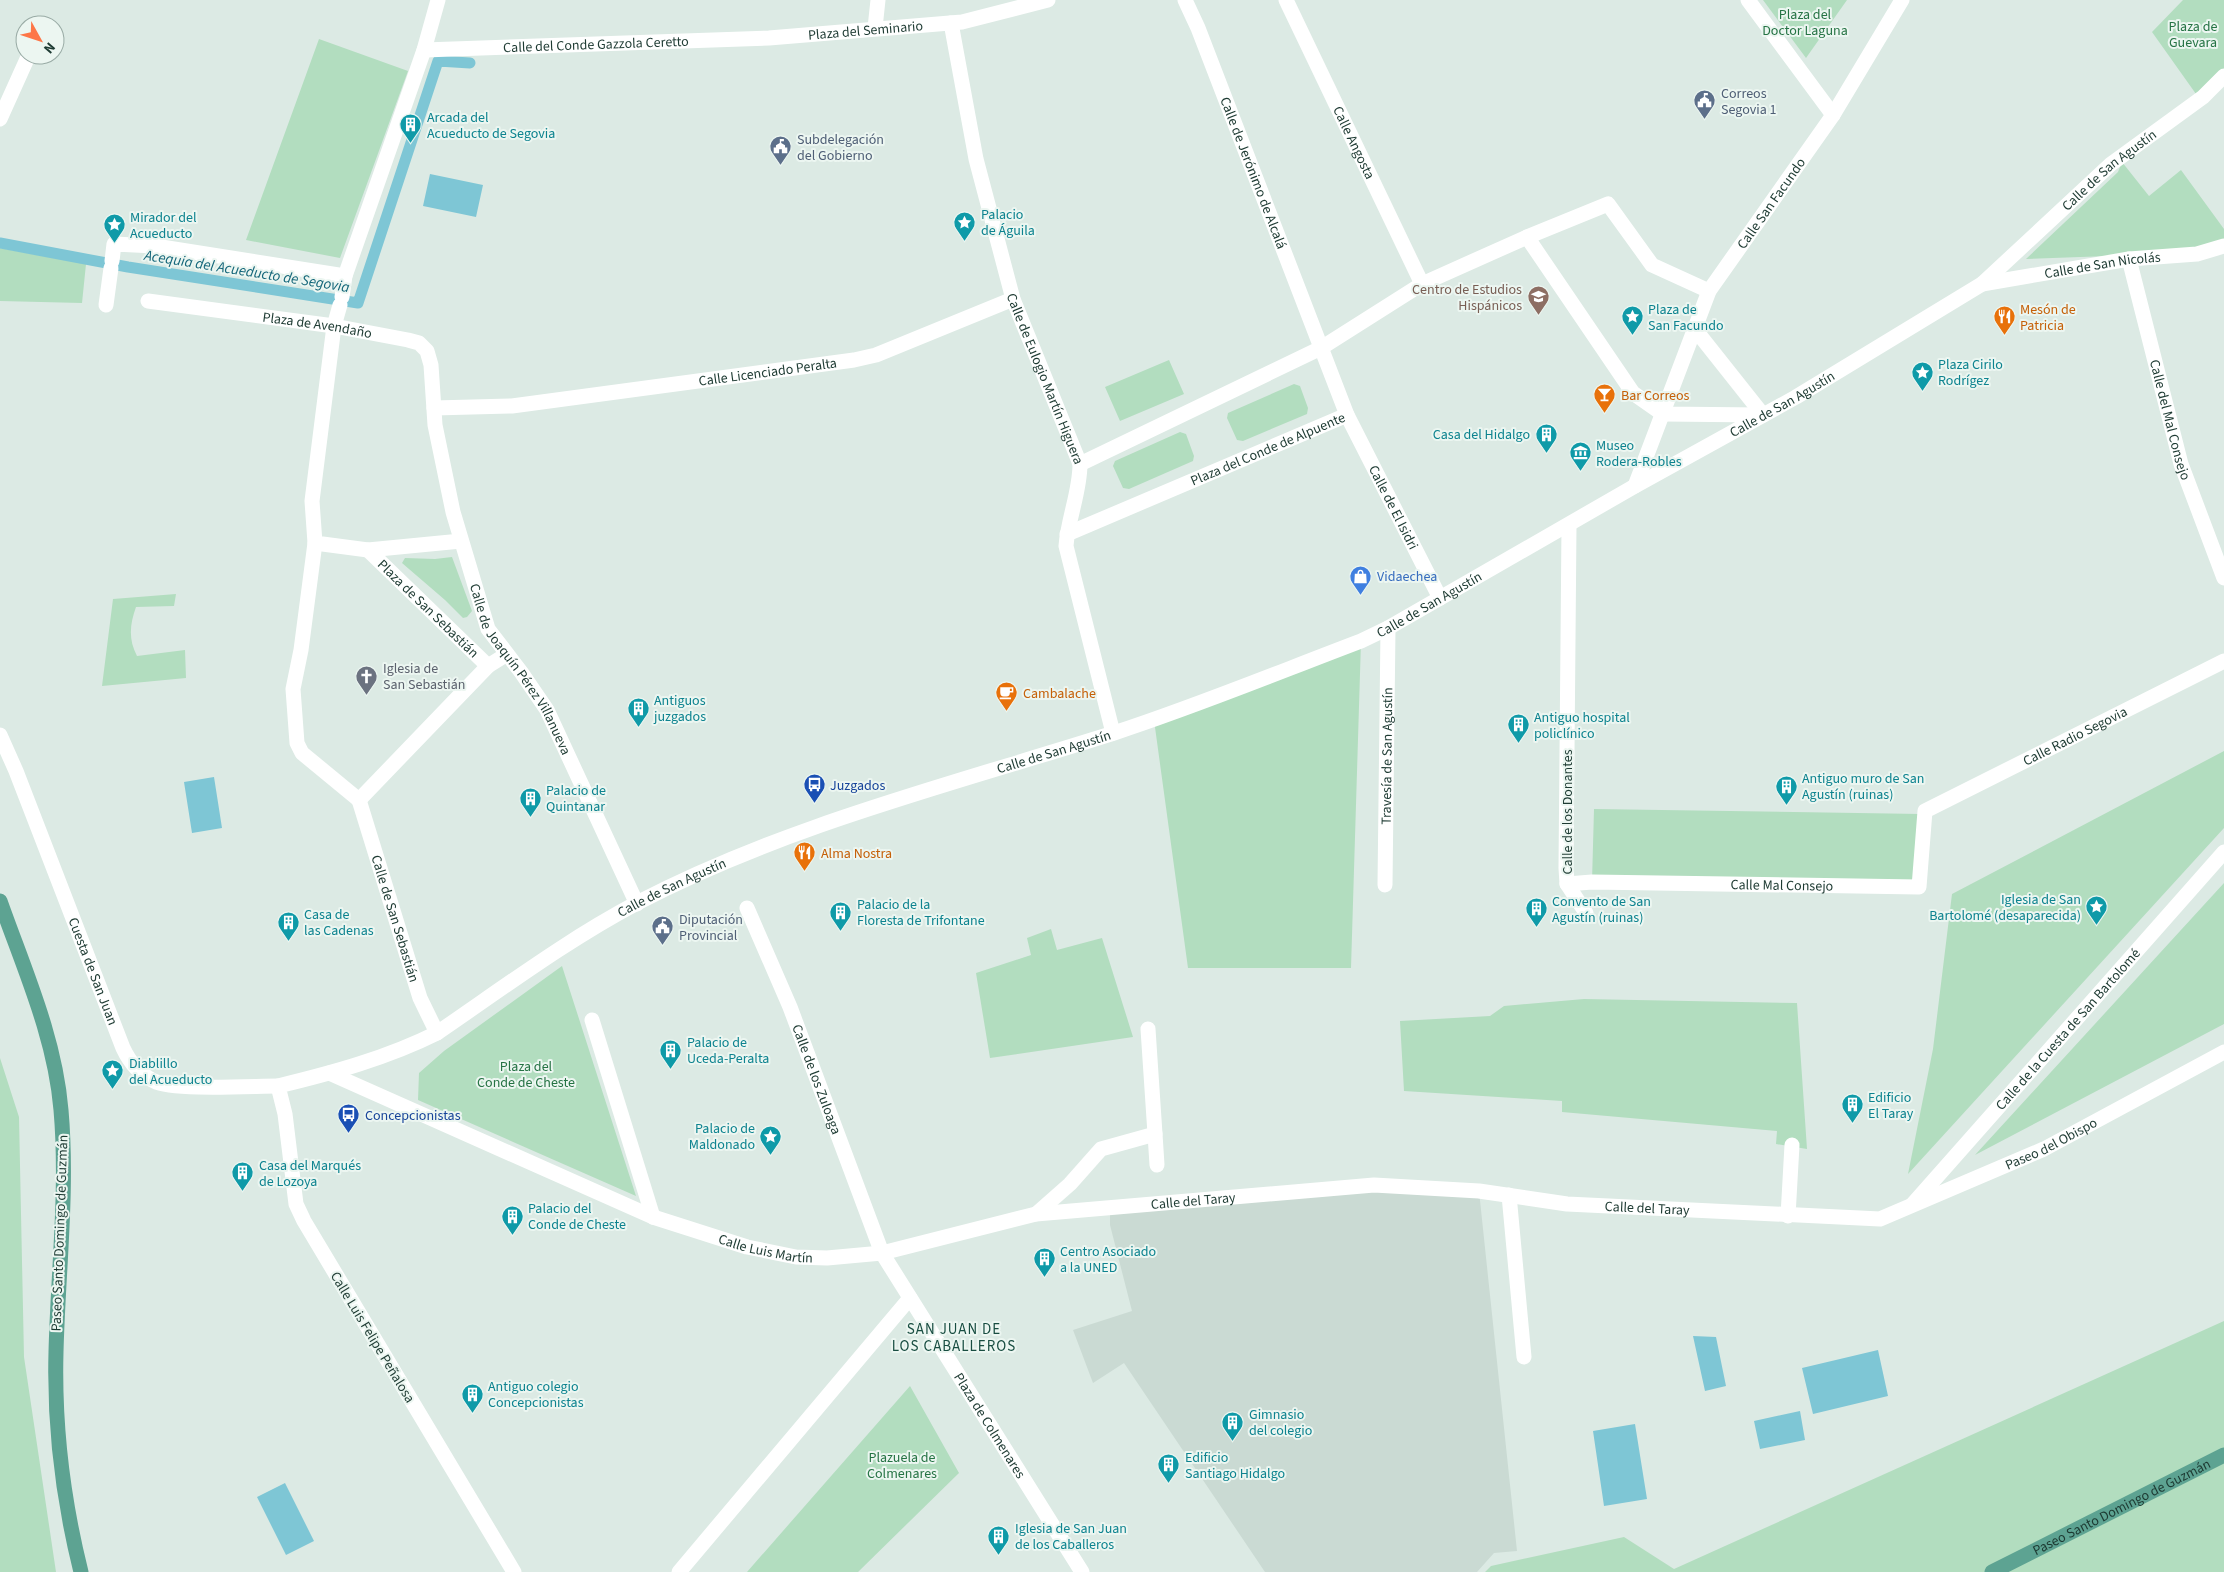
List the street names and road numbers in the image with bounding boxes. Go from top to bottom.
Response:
street label: Plaza del Seminario [807,16,924,46]
street label: Calle del Conde Gazzola Ceretto [503,32,689,58]
street label: Calle de Jerónimo de Alcalá [1214,94,1291,252]
street label: Calle Angosta [1327,103,1379,183]
street label: Calle de San Agustín [2058,125,2161,216]
street label: Calle San Facundo [1733,154,1811,253]
street label: Calle de San Nicolás [2043,248,2161,284]
street label: Calle de Eulogio Martín Higuera [1001,291,1088,468]
street label: Plaza de Avendaño [261,308,374,344]
street label: Calle Licenciado Peralta [697,353,838,392]
street label: Calle del Mal Consejo [2144,358,2195,483]
street label: Calle de San Agustín [1726,367,1839,443]
street label: Plaza del Conde de Alpuente [1188,408,1349,491]
street label: Calle de El Isidri [1363,462,1423,553]
street label: Plaza de San Sebastián [372,555,483,663]
street label: Calle de San Agustín [1373,567,1486,643]
street label: Calle de Joaquín Pérez Villanueva [464,581,575,758]
street label: Travesía de San Agustín [1377,687,1398,825]
street label: Calle Radio Segovia [2020,702,2131,771]
street label: Calle de San Agustín [994,726,1114,779]
street label: Calle de los Donantes [1558,749,1578,875]
street label: Calle de San Sebastián [366,853,424,985]
street label: Calle de San Agustín [614,854,729,923]
street label: Calle Mal Consejo [1730,875,1833,897]
street label: Cuesta de San Juan [63,915,122,1028]
street label: Calle de la Cuesta de San Bartolomé [1991,944,2145,1115]
street label: Calle de los Zuloaga [786,1022,846,1137]
street label: Paseo del Obispo [2002,1113,2101,1175]
street label: Paseo Santo Domingo de Guzmán [47,1134,73,1332]
street label: Calle del Taray [1150,1188,1237,1215]
street label: Calle del Taray [1604,1197,1690,1221]
street label: Calle Luis Martín [716,1229,813,1269]
street label: Calle Luis Felipe Peñalosa [325,1268,419,1407]
street label: Plaza de Colmenares [948,1369,1030,1483]
street label: Paseo Santo Domingo de Guzmán [2029,1454,2214,1561]

